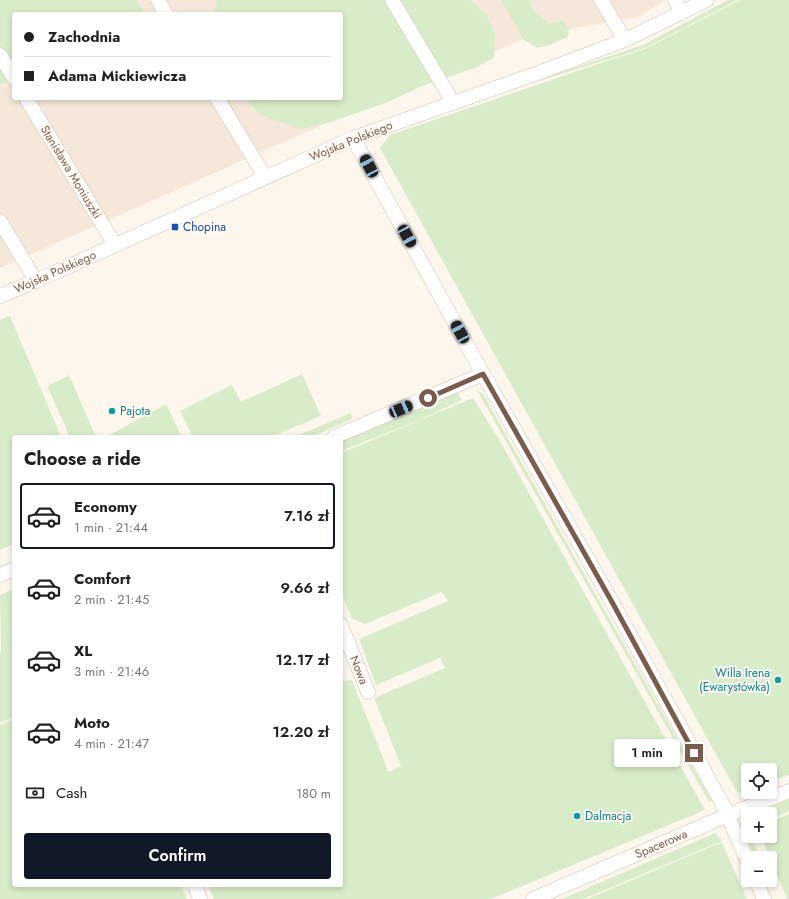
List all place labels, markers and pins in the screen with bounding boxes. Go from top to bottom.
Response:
place label: Chopina [183,218,226,236]
marker: Chopina [170,222,180,232]
place label: Pajota [120,402,150,420]
marker: Pajota [107,406,117,416]
place label: Willa Irena (Ewarystówka) [699,664,770,696]
marker: Willa Irena (Ewarystówka) [773,675,783,685]
place label: Dalmacja [585,807,632,825]
marker: Dalmacja [572,811,582,821]

